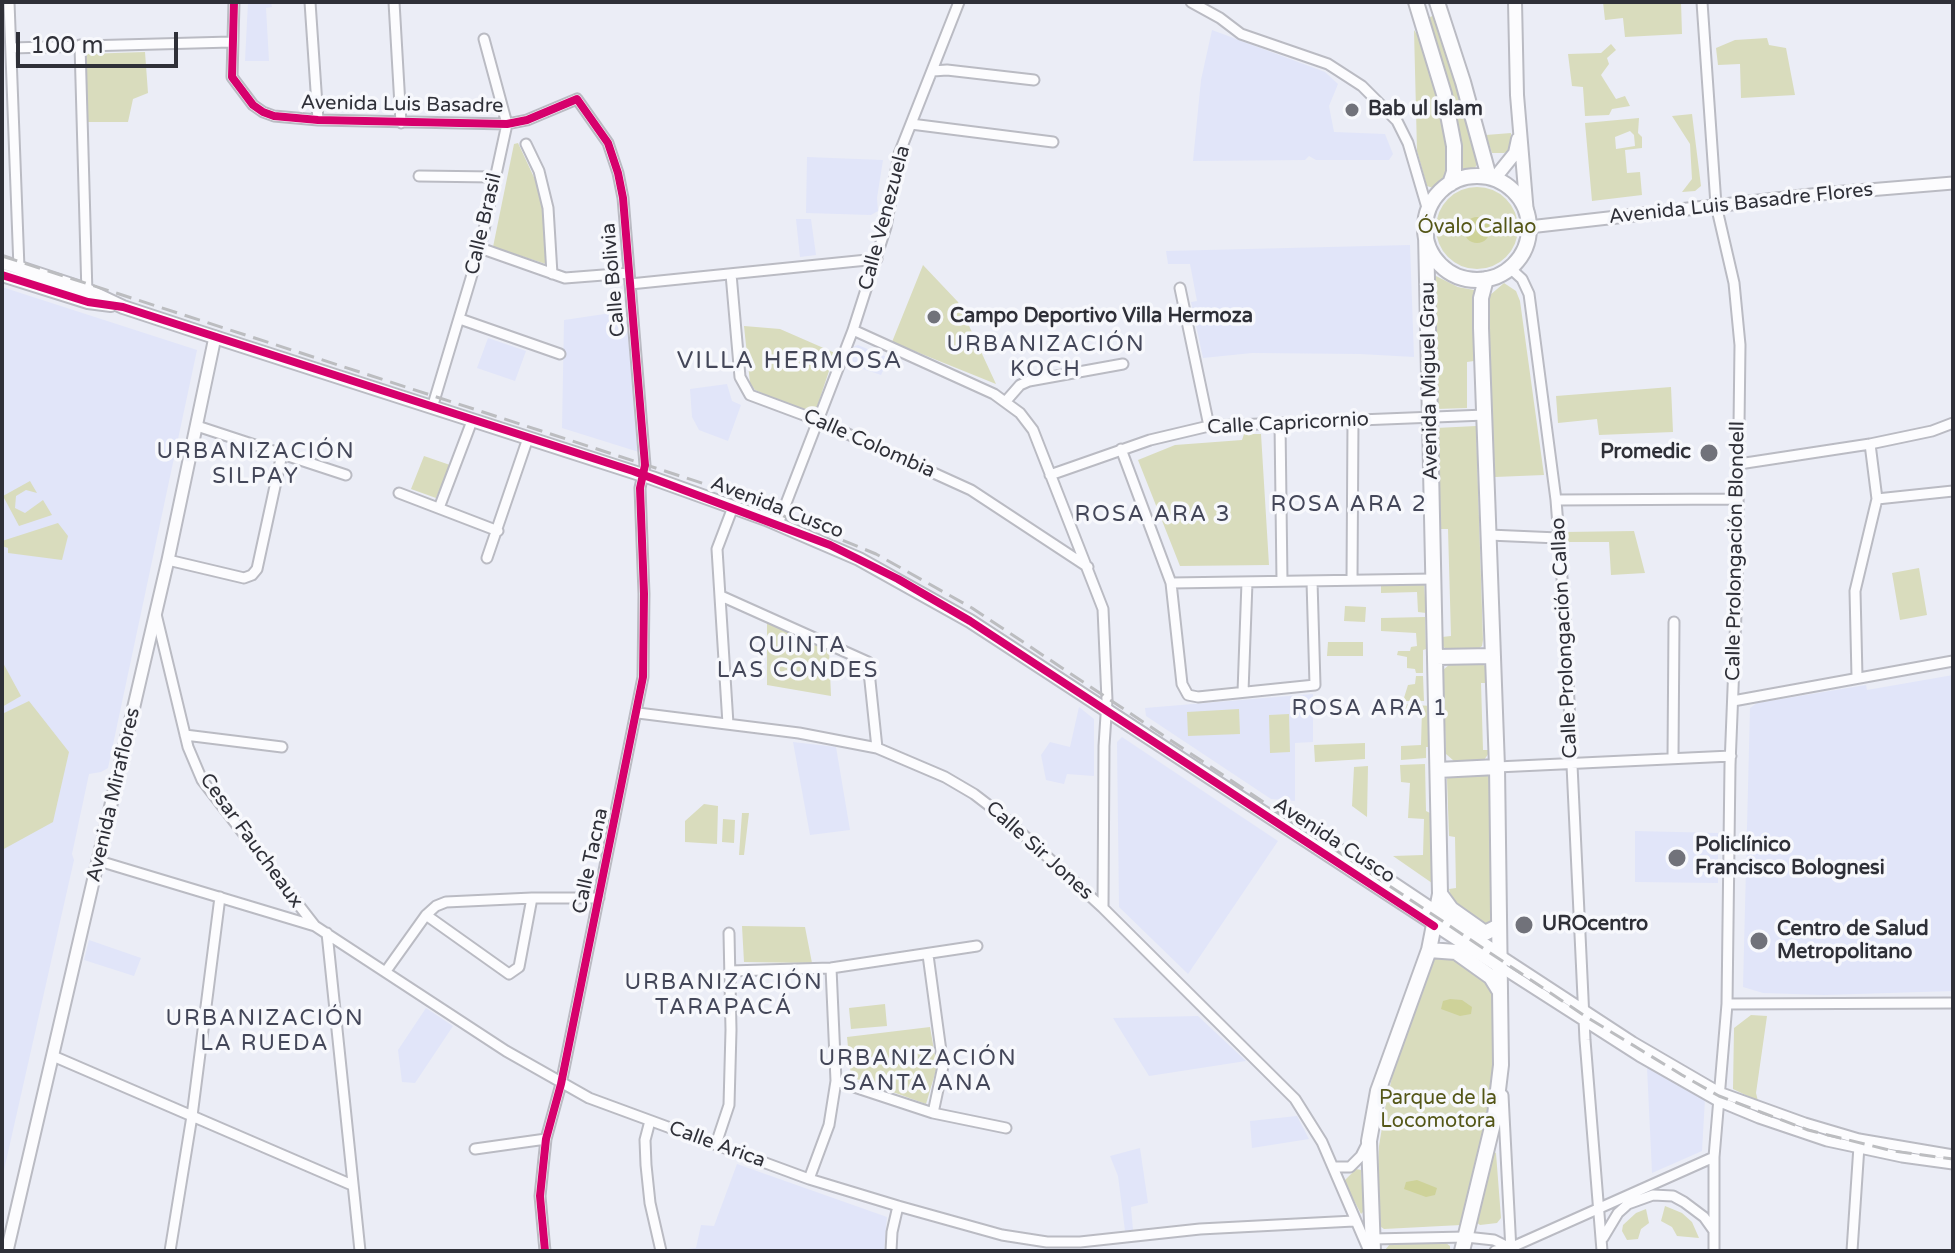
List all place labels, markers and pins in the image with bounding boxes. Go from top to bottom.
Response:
place label: Bab ul Islam [1368,98,1483,122]
marker: Bab ul Islam [1343,101,1361,119]
place label: Campo Deportivo Villa Hermoza [950,305,1253,329]
marker: Campo Deportivo Villa Hermoza [925,308,943,326]
place label: Promedic [1600,441,1691,465]
marker: Promedic [1698,442,1720,464]
place label: Policlínico Francisco Bolognesi [1695,834,1885,881]
marker: Policlínico Francisco Bolognesi [1666,847,1688,869]
place label: UROcentro [1542,913,1648,937]
marker: UROcentro [1513,914,1535,936]
place label: Centro de Salud Metropolitano [1777,918,1929,965]
marker: Centro de Salud Metropolitano [1748,930,1770,952]

